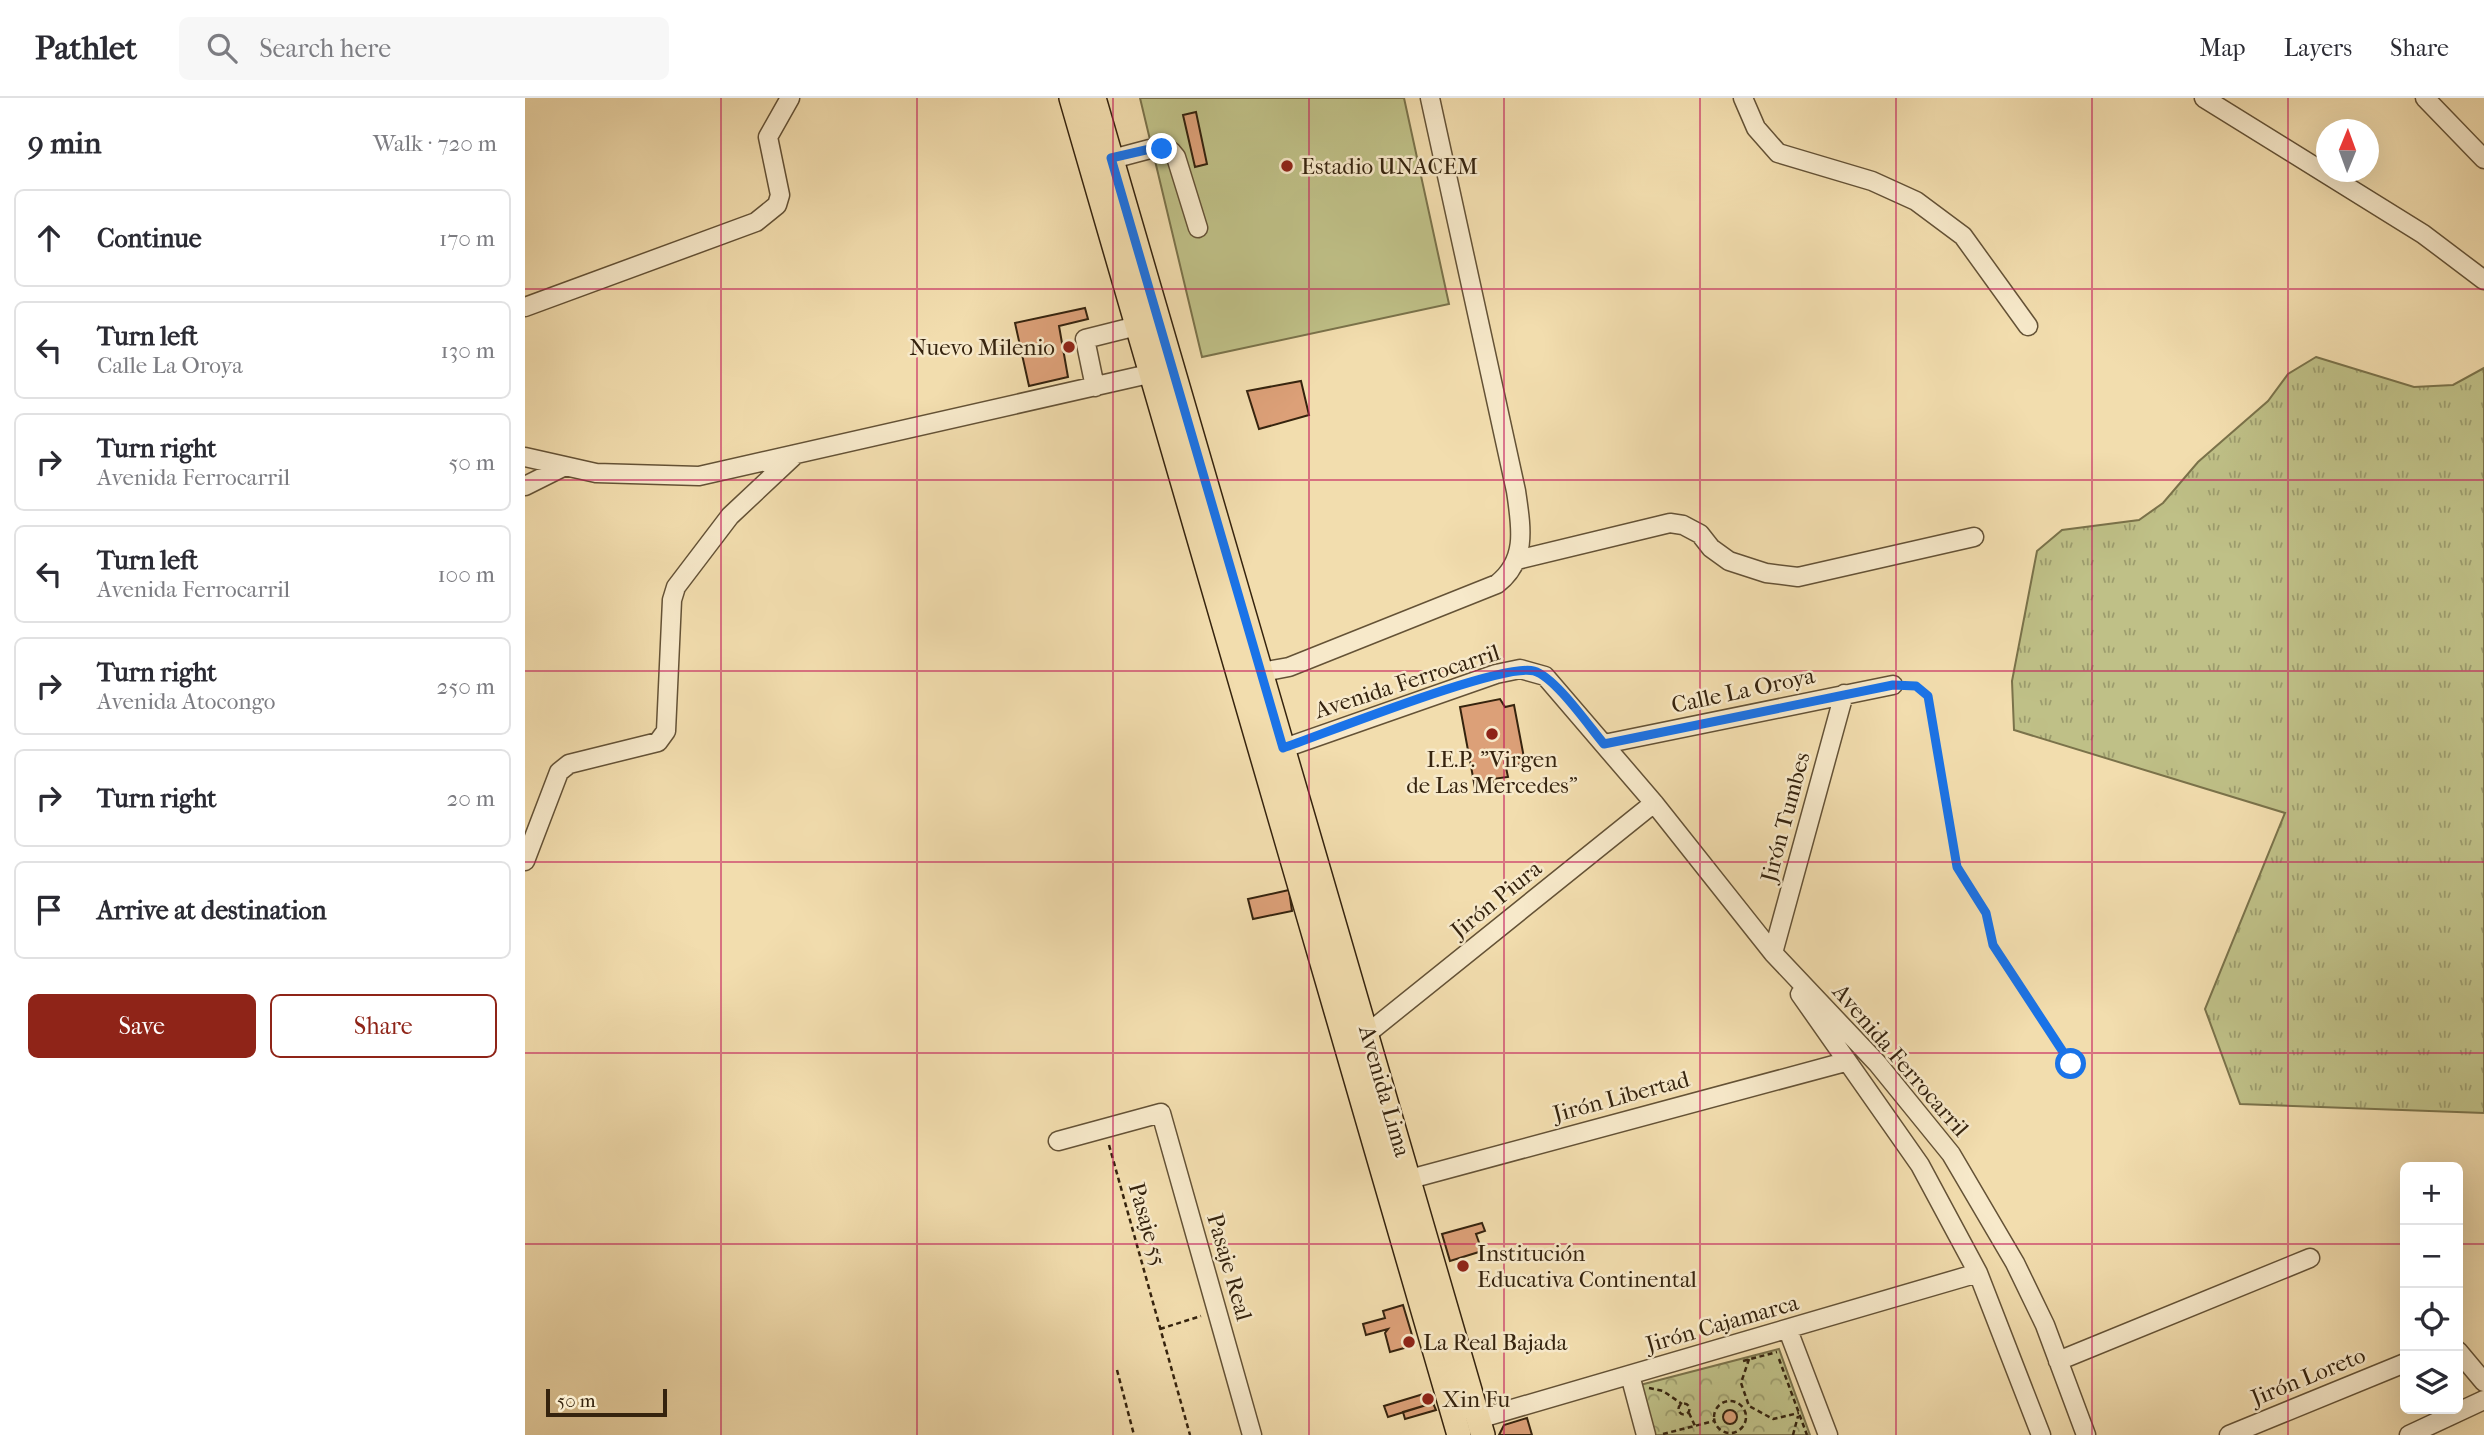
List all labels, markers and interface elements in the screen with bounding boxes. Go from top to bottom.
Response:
search box [179,17,669,80]
text: Pathlet [35,29,137,68]
icon: search [203,29,241,67]
text: Search here [259,33,391,64]
text: Map [2200,34,2246,62]
text: Layers [2284,34,2352,62]
text: Share [2390,34,2449,62]
north arrow [2316,119,2379,182]
text: 9 min [28,126,101,161]
text: Walk · 720 m [373,130,497,157]
route end [1146,133,1177,164]
place label: Estadio UNACEM [1301,153,1478,180]
marker: Estadio UNACEM [1279,158,1295,174]
icon: ahead [30,219,68,257]
text: Continue [97,223,202,254]
text: 170 m [439,225,495,252]
text: Turn left [97,321,198,352]
icon: left [30,331,68,369]
place label: Nuevo Milenio [909,334,1055,361]
text: 130 m [441,337,495,364]
marker: Nuevo Milenio [1061,339,1077,355]
text: Calle La Oroya [97,352,243,379]
text: Turn right [97,433,217,464]
icon: right [30,443,68,481]
text: 50 m [448,449,495,476]
text: Avenida Ferrocarril [97,464,290,491]
text: Turn left [97,545,198,576]
icon: left [30,555,68,593]
text: 100 m [437,561,495,588]
text: Avenida Ferrocarril [97,576,290,603]
street label: Avenida Ferrocarril [1310,639,1504,724]
text: Turn right [97,657,217,688]
street label: Calle La Oroya [1669,662,1818,719]
icon: right [30,667,68,705]
text: 250 m [437,673,495,700]
text: Avenida Atocongo [97,688,275,715]
marker: I.E.P. "Virgen de Las Mercedes" [1484,726,1500,742]
place label: I.E.P. "Virgen de Las Mercedes" [1406,746,1578,799]
street label: Jirón Tumbes [1755,749,1816,887]
icon: right [30,779,68,817]
text: Turn right [97,783,217,814]
text: 20 m [446,785,495,812]
street label: Jirón Piura [1444,855,1547,945]
icon: arrive [30,891,68,929]
text: Arrive at destination [97,895,327,926]
street label: Avenida Ferrocarril [1826,978,1975,1143]
button: Save [28,994,256,1058]
button: Share [270,994,497,1058]
street label: Avenida Lima [1353,1021,1416,1160]
route start [2055,1048,2086,1079]
street label: Jirón Libertad [1548,1065,1693,1128]
map controls [2400,1162,2463,1414]
button: + [2400,1162,2463,1225]
street label: Pasaje 55 [1123,1179,1172,1269]
street label: Pasaje Real [1201,1210,1258,1324]
button: − [2400,1225,2463,1288]
place label: Institución Educativa Continental [1477,1240,1698,1293]
marker: Institución Educativa Continental [1455,1258,1471,1274]
button: locate [2400,1288,2463,1351]
street label: Jirón Cajamarca [1641,1289,1802,1359]
place label: La Real Bajada [1423,1329,1568,1356]
marker: La Real Bajada [1401,1334,1417,1350]
street label: Jirón Loreto [2245,1341,2369,1412]
button: layers [2400,1351,2463,1414]
scale bar [546,1386,667,1418]
place label: Xin Fu [1442,1386,1510,1413]
text: 50 m [557,1390,596,1412]
marker: Xin Fu [1420,1391,1436,1407]

